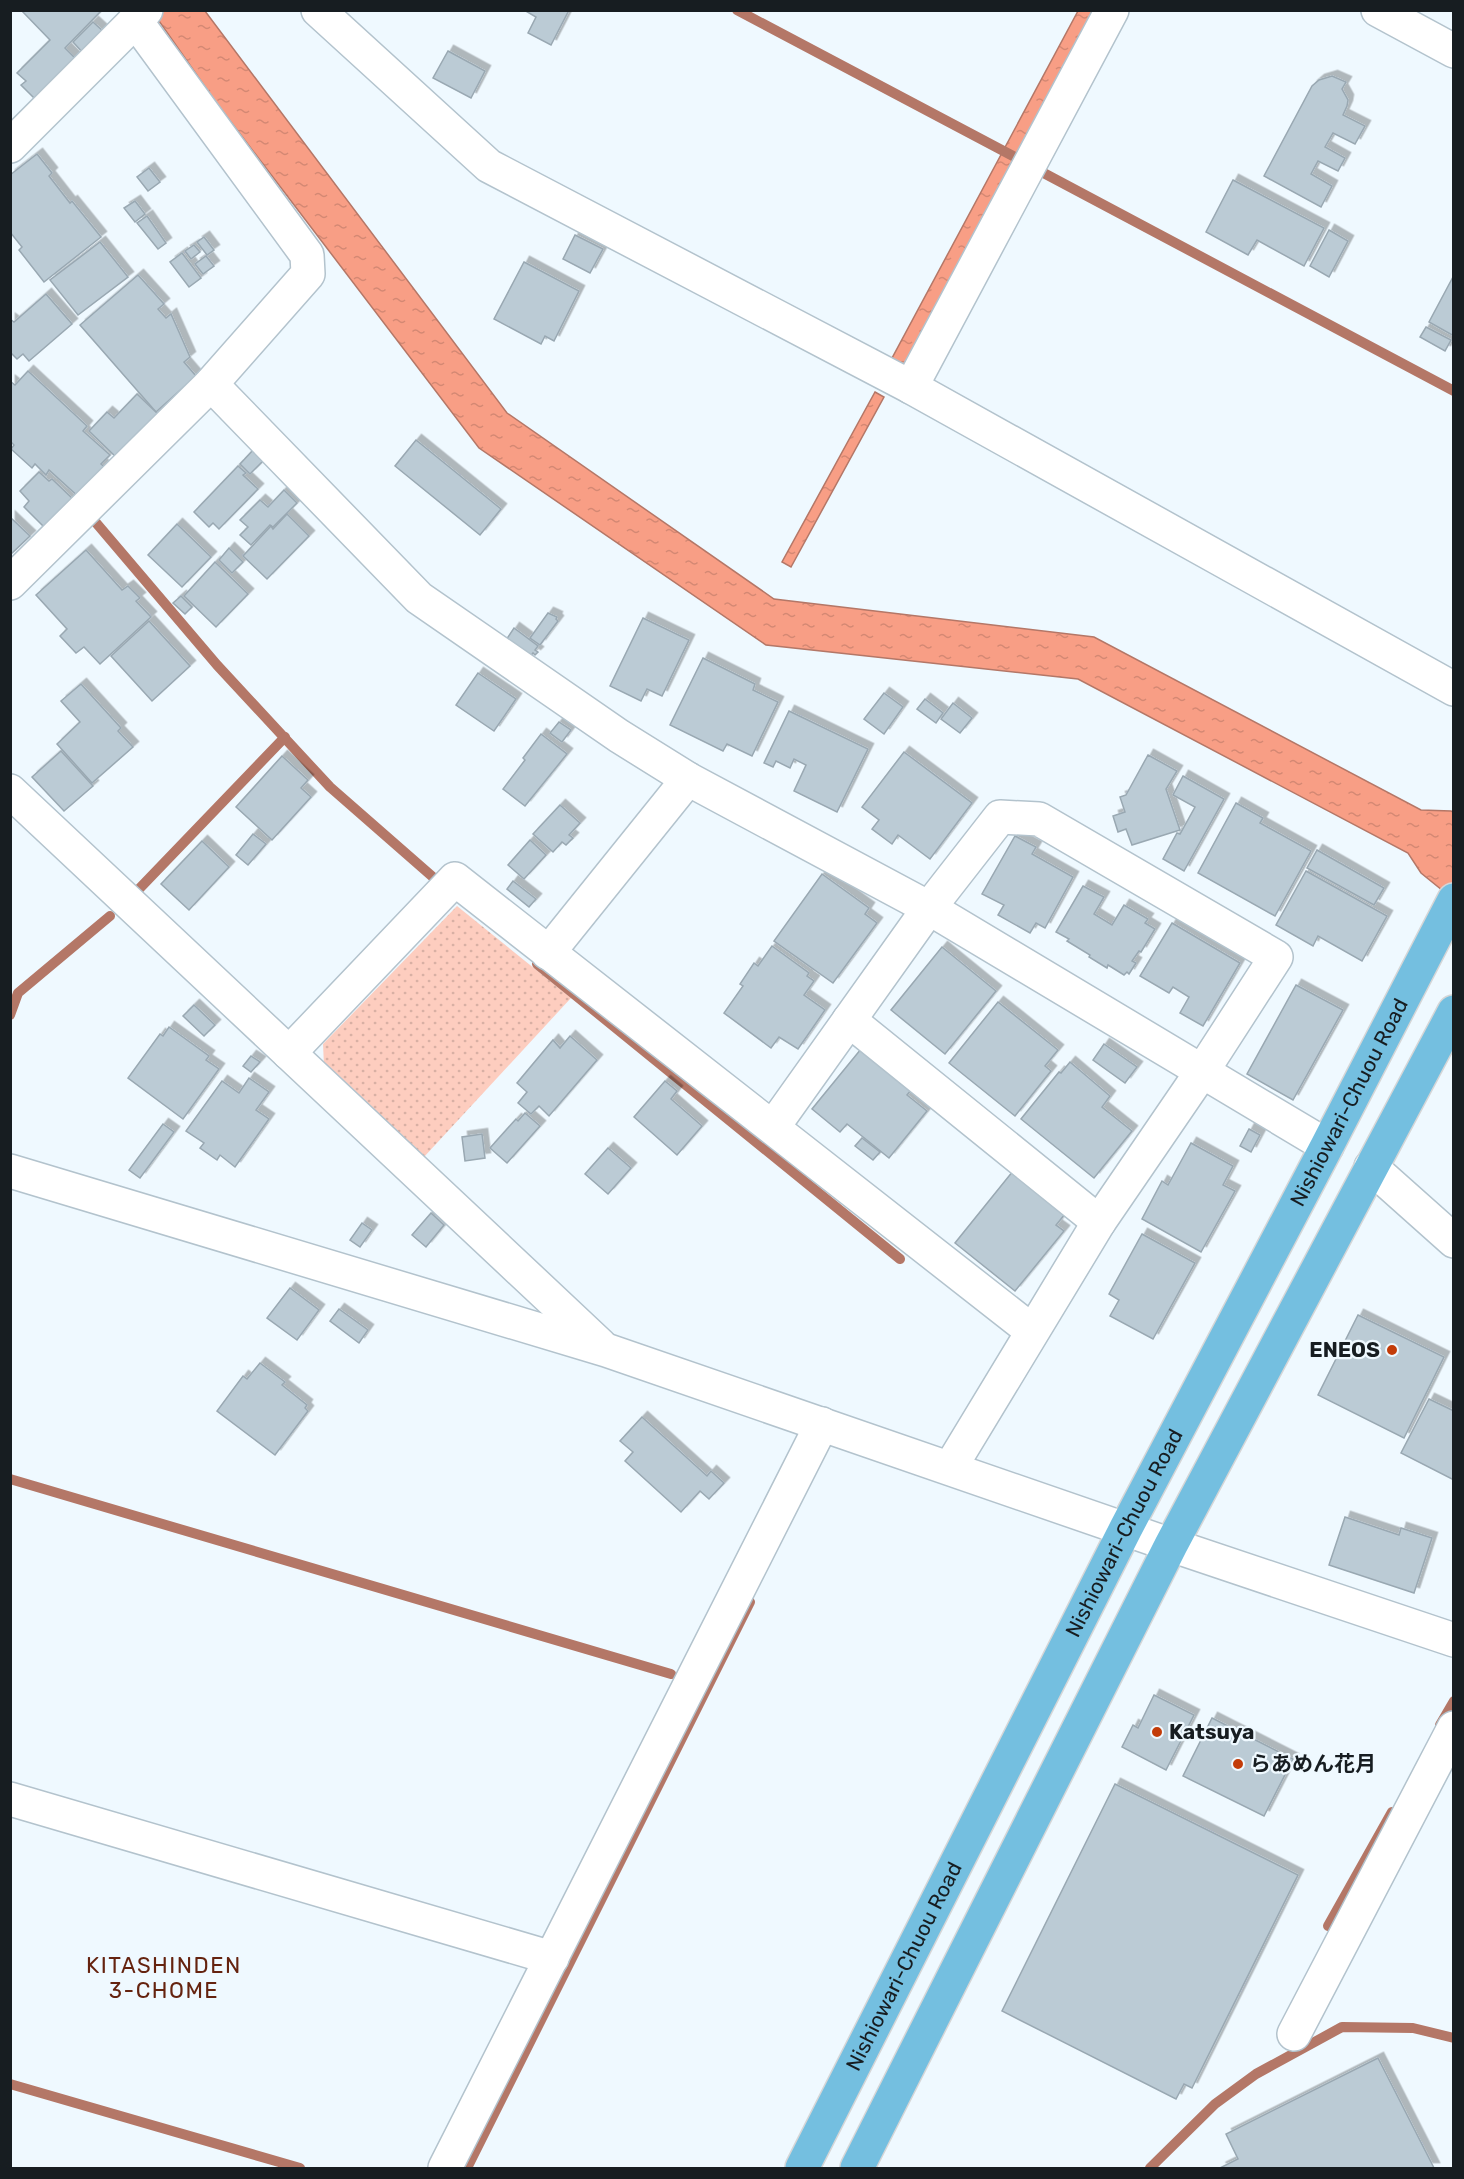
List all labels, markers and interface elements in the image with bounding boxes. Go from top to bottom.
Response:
street label: Nishiowari-Chuou Road [1285,994,1413,1210]
place label: ENEOS [1309,1337,1380,1362]
marker: ENEOS [1385,1343,1399,1357]
street label: Nishiowari-Chuou Road [1060,1425,1188,1641]
place label: Katsuya [1169,1719,1254,1744]
marker: Katsuya [1150,1725,1164,1739]
place label: らあめん花月 [1250,1751,1376,1776]
marker: らあめん花月 [1231,1757,1245,1771]
street label: Nishiowari-Chuou Road [840,1858,967,2075]
district label: KITASHINDEN 3-CHOME [86,1952,242,2004]

